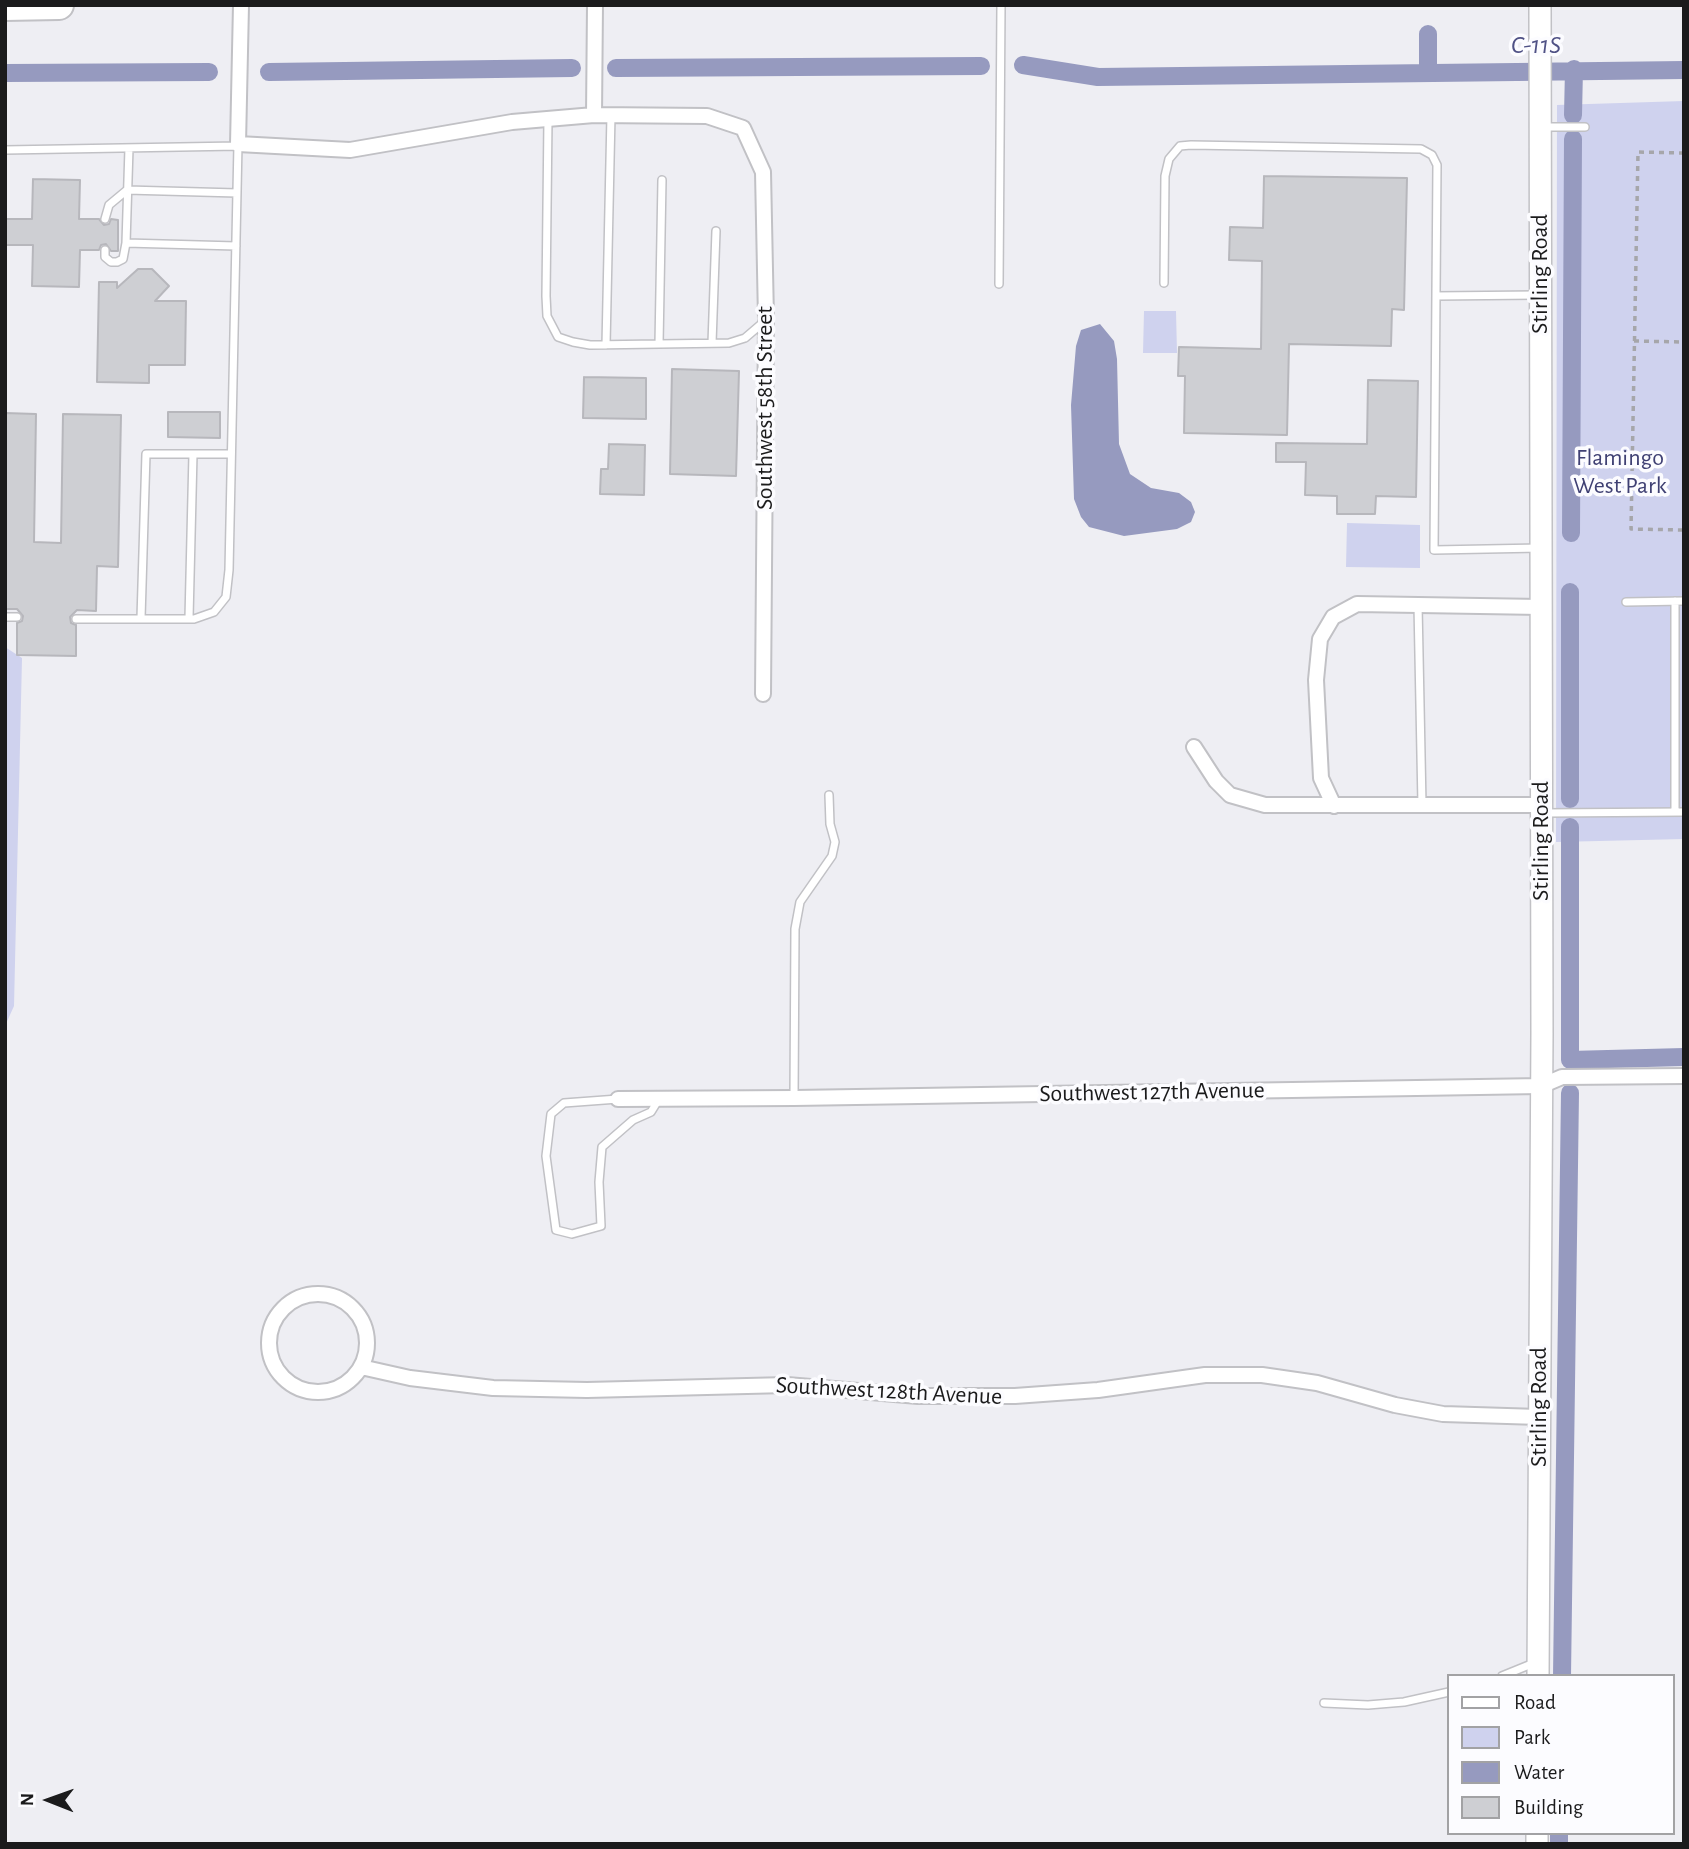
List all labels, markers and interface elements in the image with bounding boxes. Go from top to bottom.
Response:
water label: C-11S [1511,29,1561,61]
street label: Stirling Road [1526,214,1554,334]
street label: Southwest 58th Street [751,306,779,510]
park label: Flamingo West Park [1573,444,1667,500]
street label: Stirling Road [1527,781,1555,901]
street label: Southwest 127th Avenue [1039,1076,1265,1108]
street label: Stirling Road [1525,1347,1553,1467]
street label: Southwest 128th Avenue [775,1371,1003,1411]
legend [1448,1674,1675,1835]
text: Road [1514,1692,1556,1713]
text: Park [1514,1727,1550,1748]
text: Water [1514,1762,1564,1783]
north arrow [14,1765,84,1835]
text: N [18,1793,37,1806]
text: Building [1514,1797,1583,1818]

